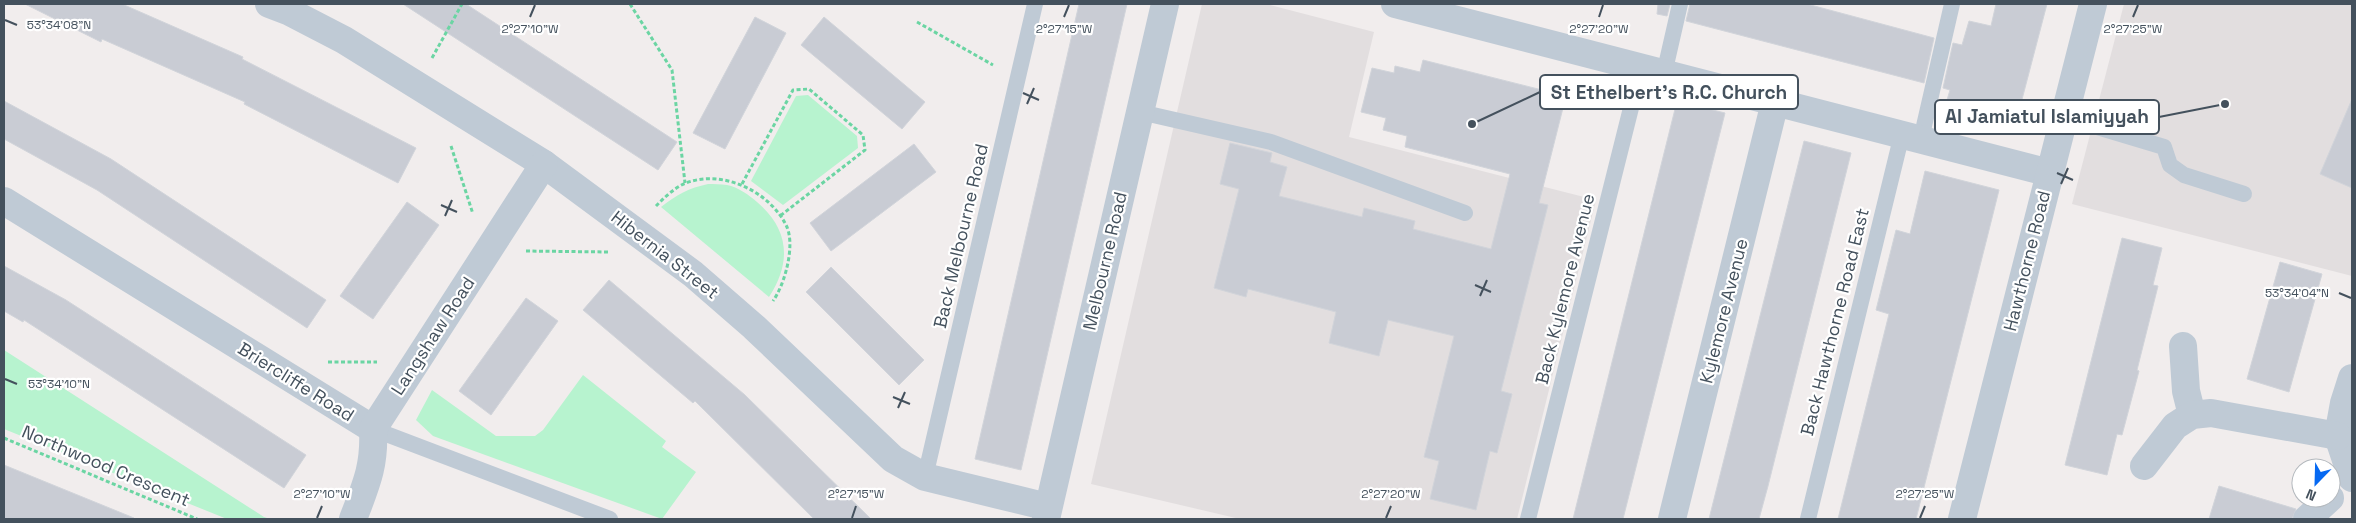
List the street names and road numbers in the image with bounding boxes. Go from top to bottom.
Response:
street label: Back Melbourne Road [928,141,993,330]
street label: Hawthorne Road [1998,188,2055,334]
street label: Melbourne Road [1077,189,1132,332]
street label: Back Kylemore Avenue [1530,191,1599,387]
street label: Hibernia Street [607,205,724,304]
street label: Back Hawthorne Road East [1795,206,1874,438]
street label: Kylemore Avenue [1694,236,1753,386]
street label: Langshaw Road [386,272,479,399]
street label: Briercliffe Road [234,337,359,426]
street label: Northwood Crescent [19,420,194,511]

